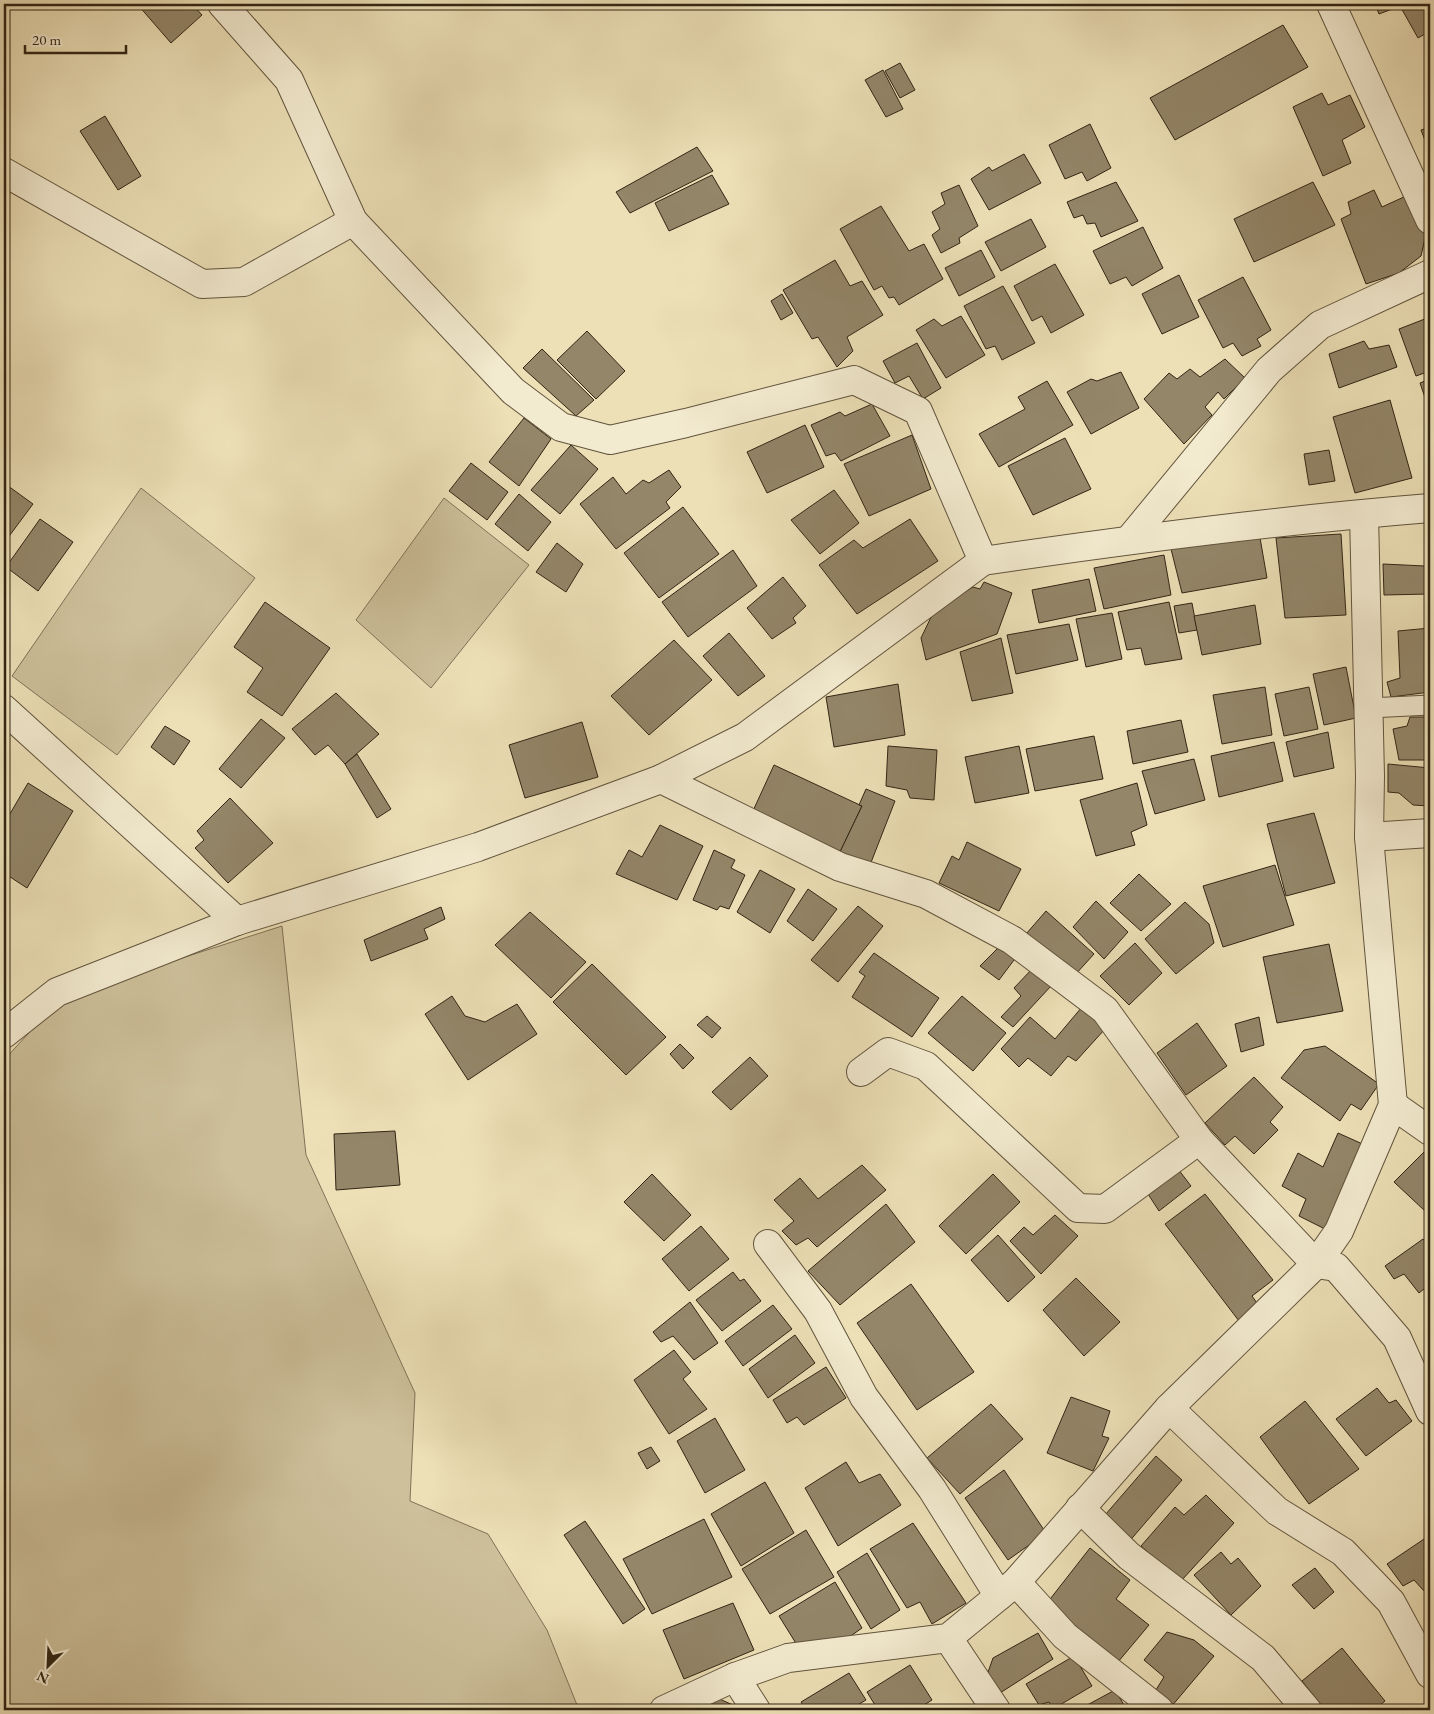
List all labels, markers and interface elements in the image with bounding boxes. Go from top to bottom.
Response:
scale bar [25,22,126,54]
text: 20 m [32,30,61,49]
north arrow [22,1642,72,1692]
text: N [33,1667,52,1688]

